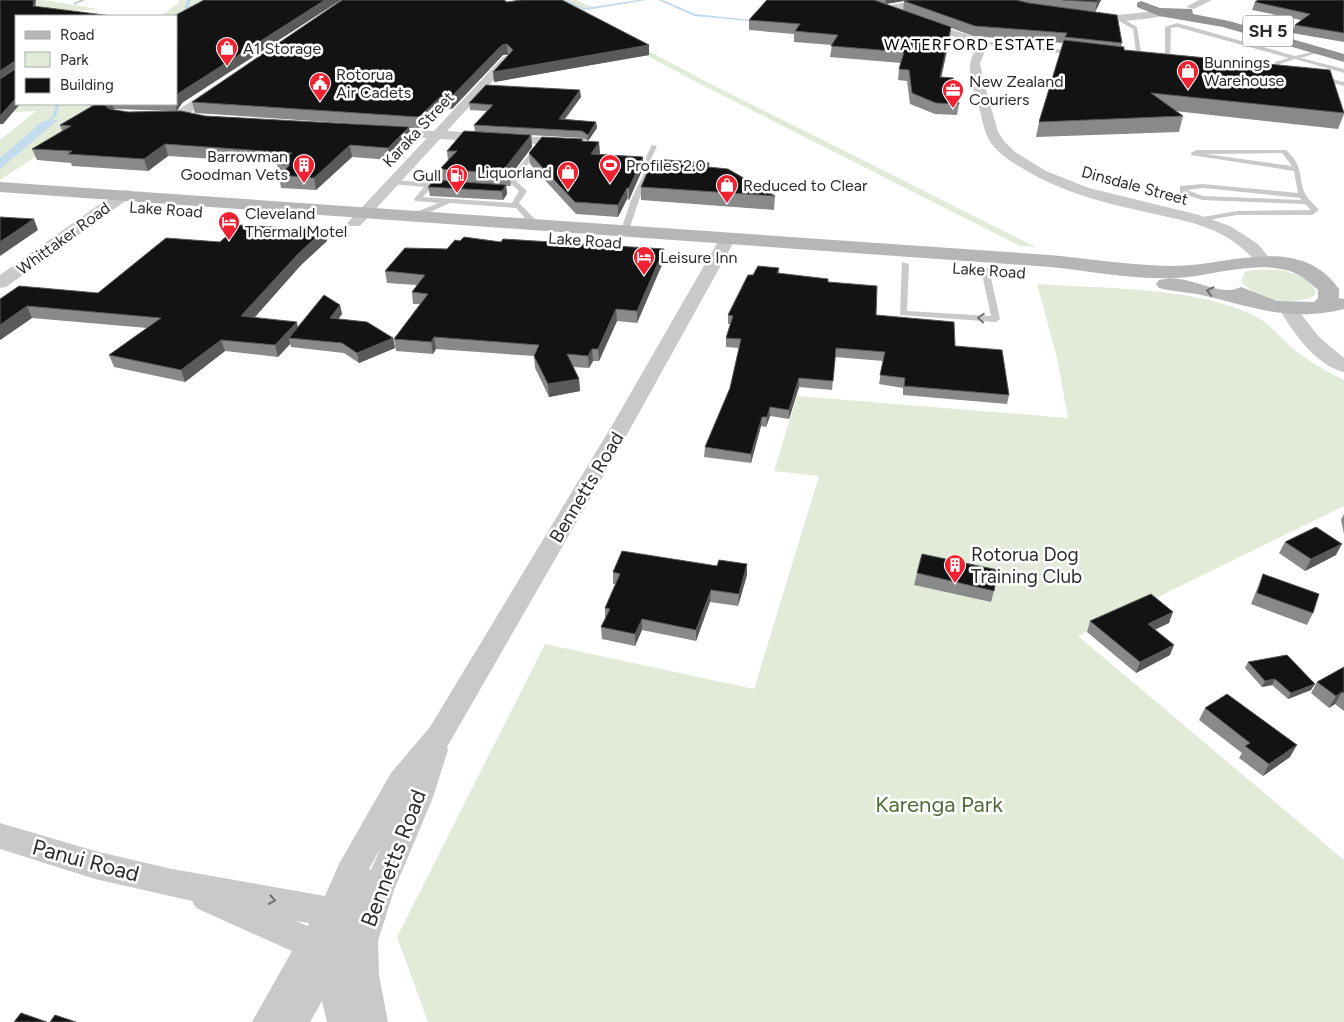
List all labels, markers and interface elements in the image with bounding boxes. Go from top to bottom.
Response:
legend [15,15,178,105]
road number: SH 5 [1243,16,1293,46]
text: Road [60,26,95,44]
district label: WATERFORD ESTATE [884,35,1056,54]
shop icon: A1 Storage [215,36,239,67]
place label: A1 Storage [243,39,321,58]
text: Park [60,51,89,69]
place label: Bunnings Warehouse [1204,53,1285,90]
shop icon: Bunnings Warehouse [1176,59,1200,90]
place label: Rotorua Air Cadets [336,65,411,102]
public building icon: Rotorua Air Cadets [308,71,332,102]
place label: New Zealand Couriers [969,72,1064,109]
text: Building [60,76,114,94]
office icon: New Zealand Couriers [941,78,965,109]
street label: Karaka Street [379,88,458,171]
place label: Barrowman Goodman Vets [181,147,288,184]
building icon: Barrowman Goodman Vets [292,153,316,184]
sports icon: Profiles 2.0 [598,153,622,184]
place label: Profiles 2.0 [626,156,706,175]
shop icon: Liquorland [556,160,580,191]
street label: Dinsdale Street [1079,162,1190,209]
fuel station icon: Gull [445,163,469,194]
place label: Liquorland [477,163,552,182]
place label: Gull [413,166,441,185]
shop icon: Reduced to Clear [715,173,739,204]
place label: Reduced to Clear [743,176,868,195]
street label: Lake Road [129,197,203,222]
street label: Whittaker Road [13,198,114,279]
place label: Cleveland Thermal Motel [245,204,347,241]
hotel icon: Cleveland Thermal Motel [217,210,241,241]
street label: Lake Road [548,228,622,253]
hotel icon: Leisure Inn [632,245,656,276]
place label: Leisure Inn [660,248,738,267]
street label: Lake Road [952,258,1026,283]
one-way arrow [1205,286,1214,297]
one-way arrow [976,313,984,324]
street label: Bennetts Road [544,428,629,547]
place label: Rotorua Dog Training Club [971,543,1082,588]
building icon: Rotorua Dog Training Club [943,553,967,584]
street label: Bennetts Road [355,786,432,931]
park label: Karenga Park [875,791,1003,818]
street label: Panui Road [29,833,142,888]
one-way arrow [267,895,276,905]

